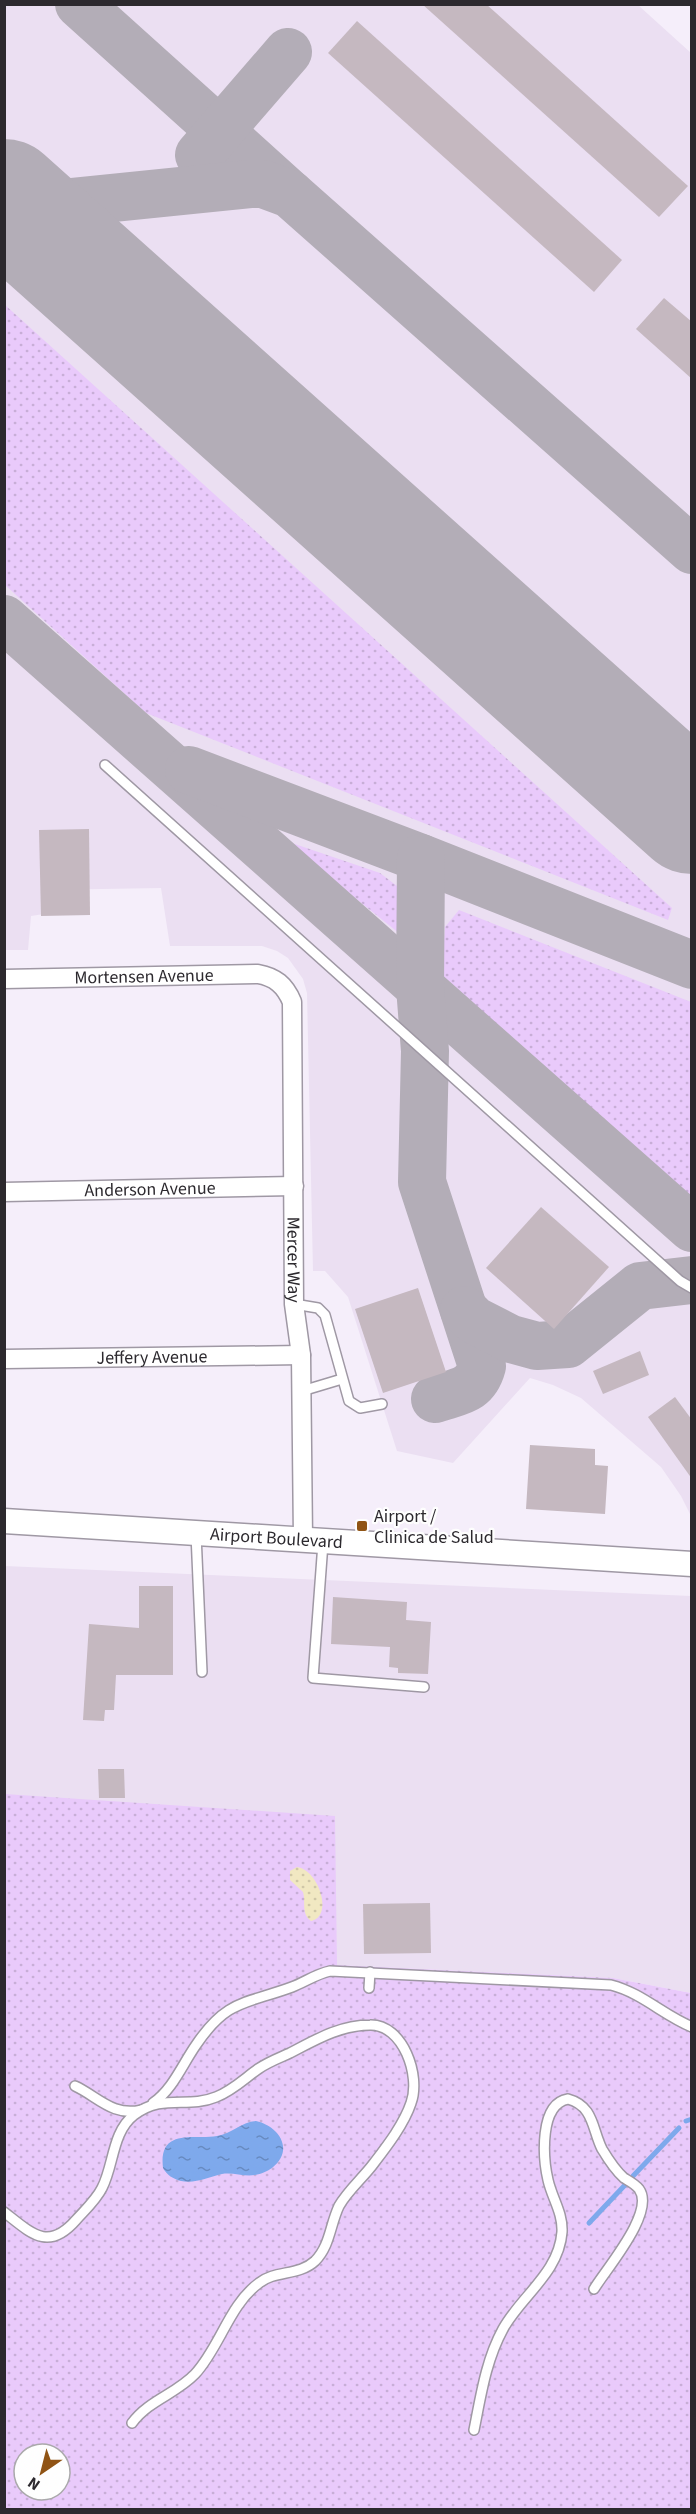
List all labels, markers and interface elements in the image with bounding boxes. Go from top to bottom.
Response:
street label: Mortensen Avenue [74,962,214,990]
street label: Anderson Avenue [84,1175,216,1203]
street label: Mercer Way [281,1217,306,1303]
street label: Jeffery Avenue [96,1344,208,1370]
place label: Airport / Clinica de Salud [374,1504,494,1550]
marker: Airport / Clinica de Salud [355,1519,369,1533]
street label: Airport Boulevard [209,1521,344,1555]
north arrow [12,2442,72,2502]
text: N [23,2471,45,2496]

